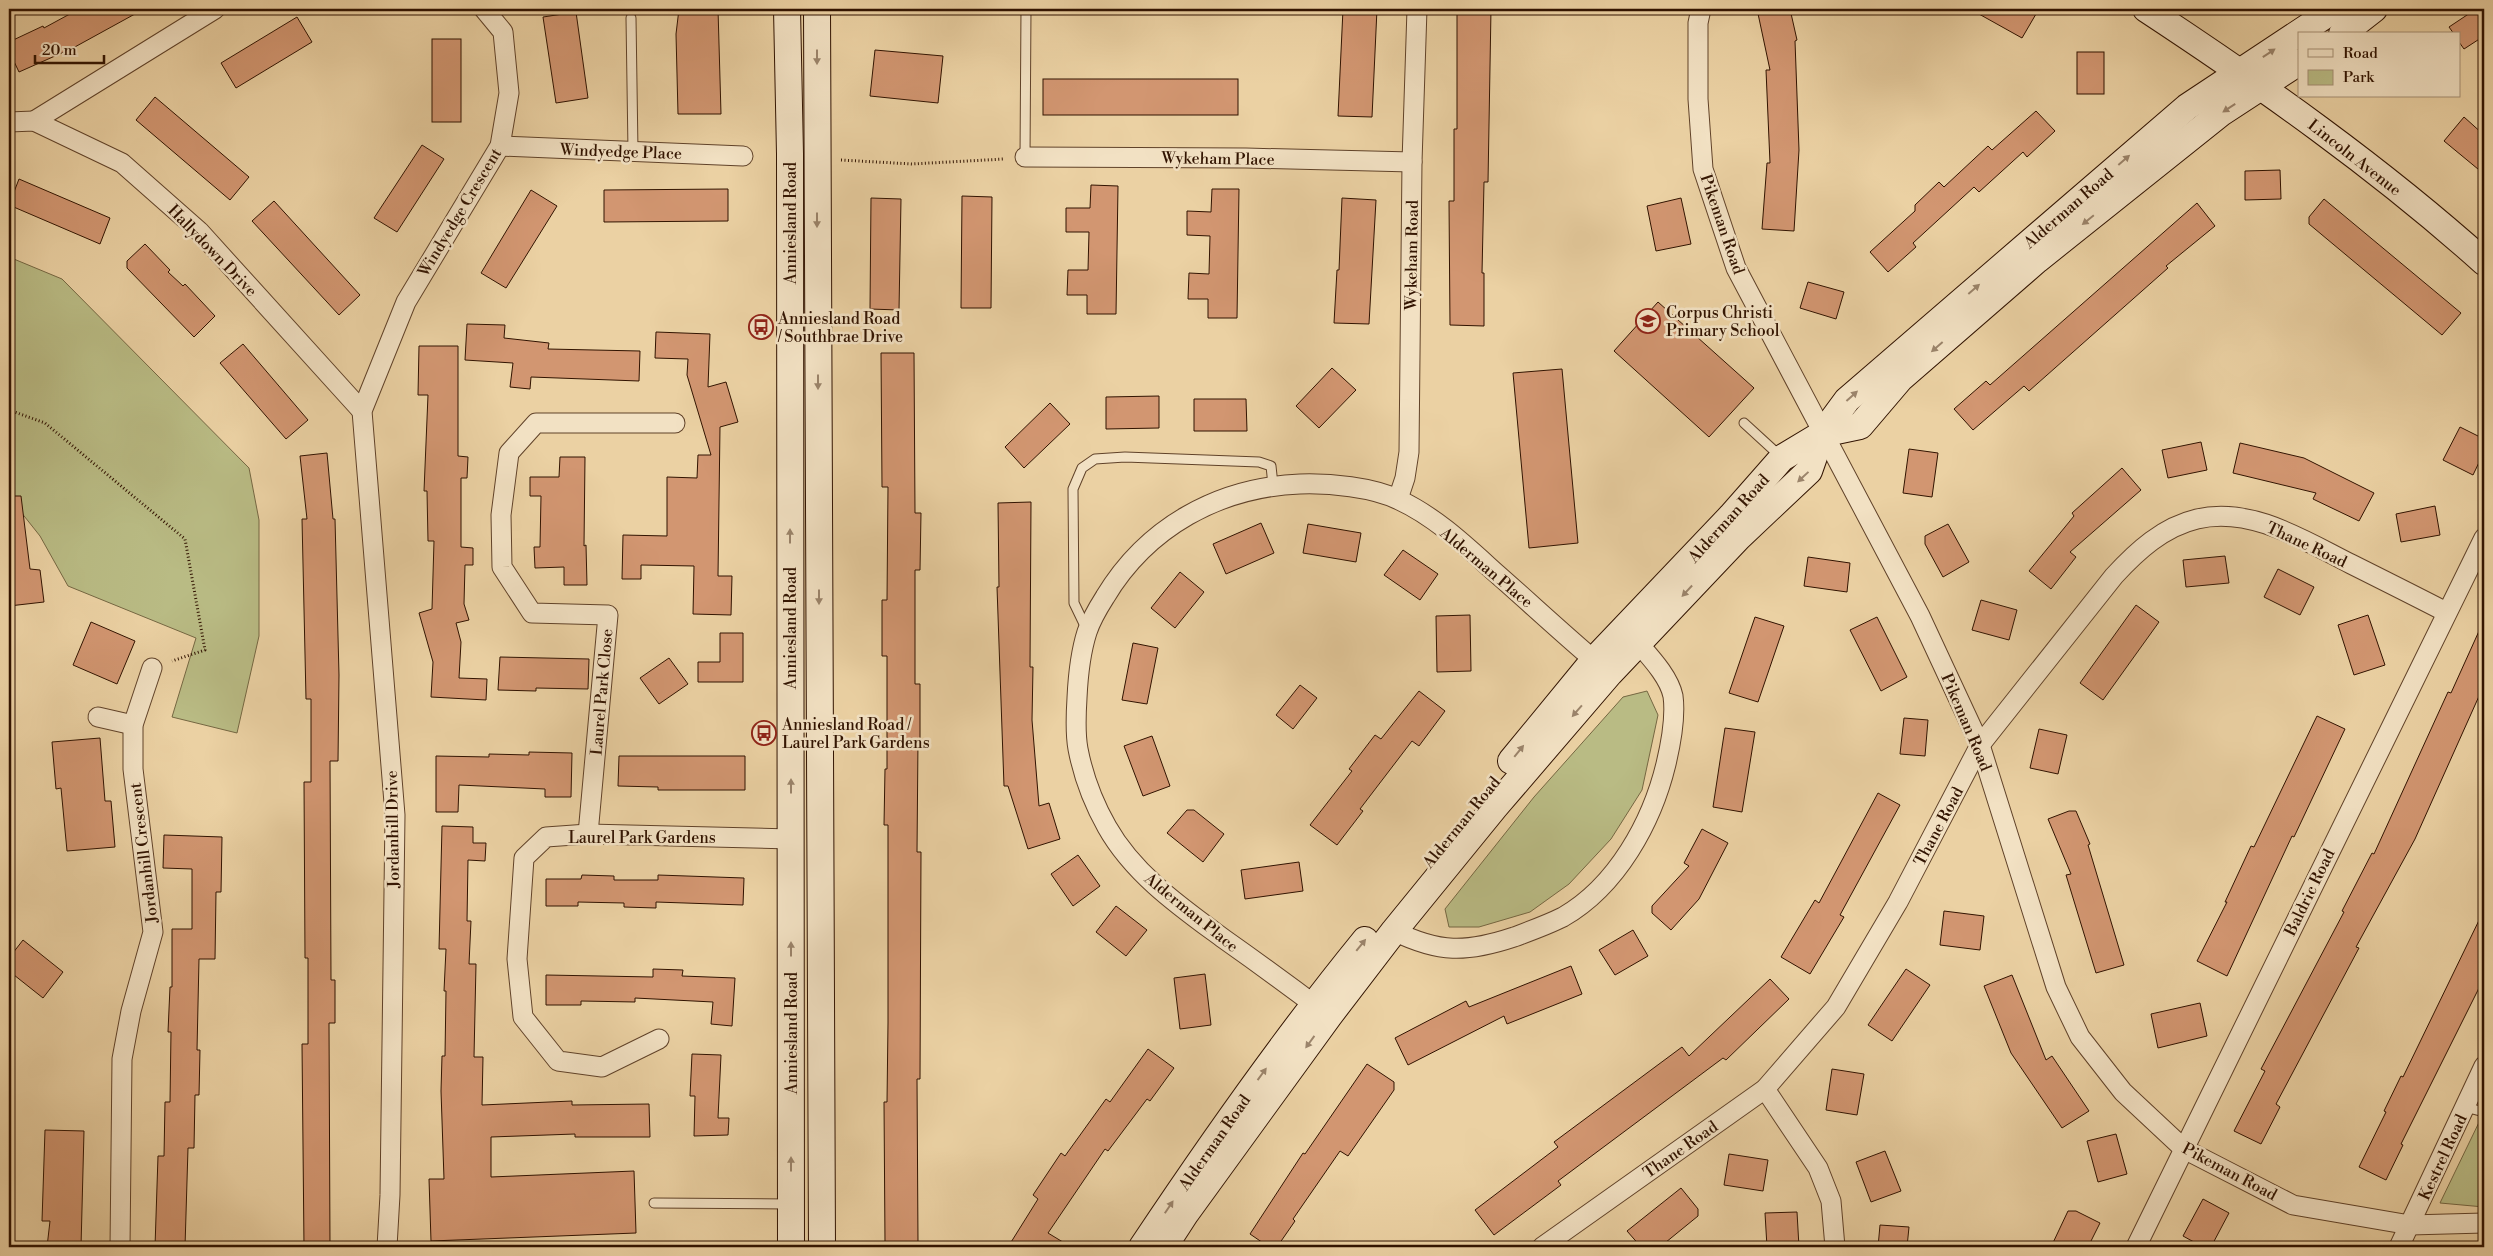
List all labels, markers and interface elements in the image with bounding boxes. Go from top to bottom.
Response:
scale bar [35,32,104,64]
legend [2298,32,2460,98]
text: 20 m [42,41,77,60]
text: Road [2343,44,2378,63]
one-way arrow [2262,48,2275,58]
one-way arrow [813,50,821,66]
text: Park [2343,68,2375,87]
one-way arrow [2222,103,2236,113]
street label: Lincoln Avenue [2304,115,2405,200]
street label: Windyedge Place [559,140,682,164]
street label: Windyedge Crescent [413,144,506,281]
street label: Wykeham Place [1160,148,1275,170]
one-way arrow [2118,154,2131,165]
street label: Anniesland Road [781,162,801,285]
street label: Alderman Road [2019,164,2118,254]
street label: Pikeman Road [1696,172,1749,277]
street label: Hallydown Drive [163,200,261,301]
street label: Wykeham Road [1401,200,1423,311]
one-way arrow [813,212,821,228]
one-way arrow [2082,214,2095,225]
one-way arrow [1968,283,1981,294]
place label: Corpus Christi Primary School [1666,303,1780,341]
school or university icon: Corpus Christi Primary School [1635,308,1661,334]
place label: Anniesland Road / Southbrae Drive [777,309,903,347]
bus stop icon: Anniesland Road / Southbrae Drive [748,314,774,340]
one-way arrow [1931,342,1944,353]
one-way arrow [814,375,822,391]
one-way arrow [1846,390,1859,401]
street label: Alderman Road [1683,470,1774,568]
one-way arrow [1797,471,1809,483]
street label: Thane Road [2263,518,2350,572]
street label: Alderman Place [1435,523,1537,612]
one-way arrow [786,528,794,544]
street label: Anniesland Road [781,567,801,690]
one-way arrow [1681,585,1693,597]
one-way arrow [815,590,823,606]
street label: Laurel Park Close [586,628,617,756]
street label: Pikeman Road [1936,670,1996,774]
one-way arrow [1571,705,1583,717]
place label: Anniesland Road / Laurel Park Gardens [781,715,930,753]
bus stop icon: Anniesland Road / Laurel Park Gardens [751,720,777,746]
one-way arrow [1514,745,1525,758]
street label: Jordanhill Drive [382,770,404,889]
street label: Alderman Road [1418,773,1505,873]
one-way arrow [786,778,794,794]
street label: Jordanhill Crescent [125,781,163,925]
street label: Thane Road [1910,784,1968,869]
street label: Laurel Park Gardens [568,828,716,848]
street label: Baldric Road [2280,846,2340,940]
street label: Alderman Place [1140,868,1242,957]
one-way arrow [1356,939,1367,952]
one-way arrow [787,940,795,956]
street label: Anniesland Road [782,972,802,1095]
one-way arrow [1305,1035,1315,1049]
one-way arrow [1257,1068,1268,1081]
street label: Alderman Road [1174,1091,1255,1195]
street label: Kestrel Road [2414,1111,2472,1204]
street label: Thane Road [1639,1117,1722,1183]
street label: Pikeman Road [2179,1139,2280,1205]
one-way arrow [787,1155,795,1171]
one-way arrow [1164,1200,1173,1213]

